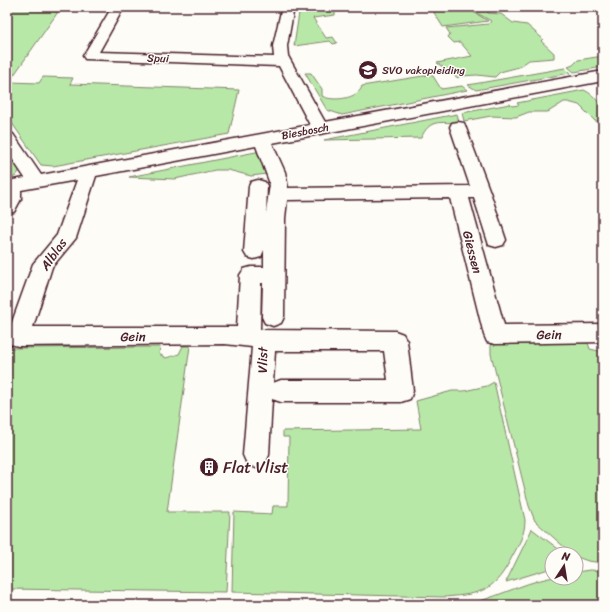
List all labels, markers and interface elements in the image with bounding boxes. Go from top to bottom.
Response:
street label: Spui [147,49,170,68]
school or university icon: SVO vakopleiding [357,59,379,81]
place label: SVO vakopleiding [382,61,466,80]
street label: Biesbosch [280,118,331,145]
street label: Giessen [456,228,489,276]
street label: Alblas [33,232,74,276]
street label: Gein [536,323,562,346]
street label: Gein [120,325,146,348]
street label: Vlist [251,346,274,373]
place label: Flat Vlist [223,453,288,482]
building icon: Flat Vlist [198,456,220,478]
north arrow [544,546,584,586]
text: N [559,546,572,567]

